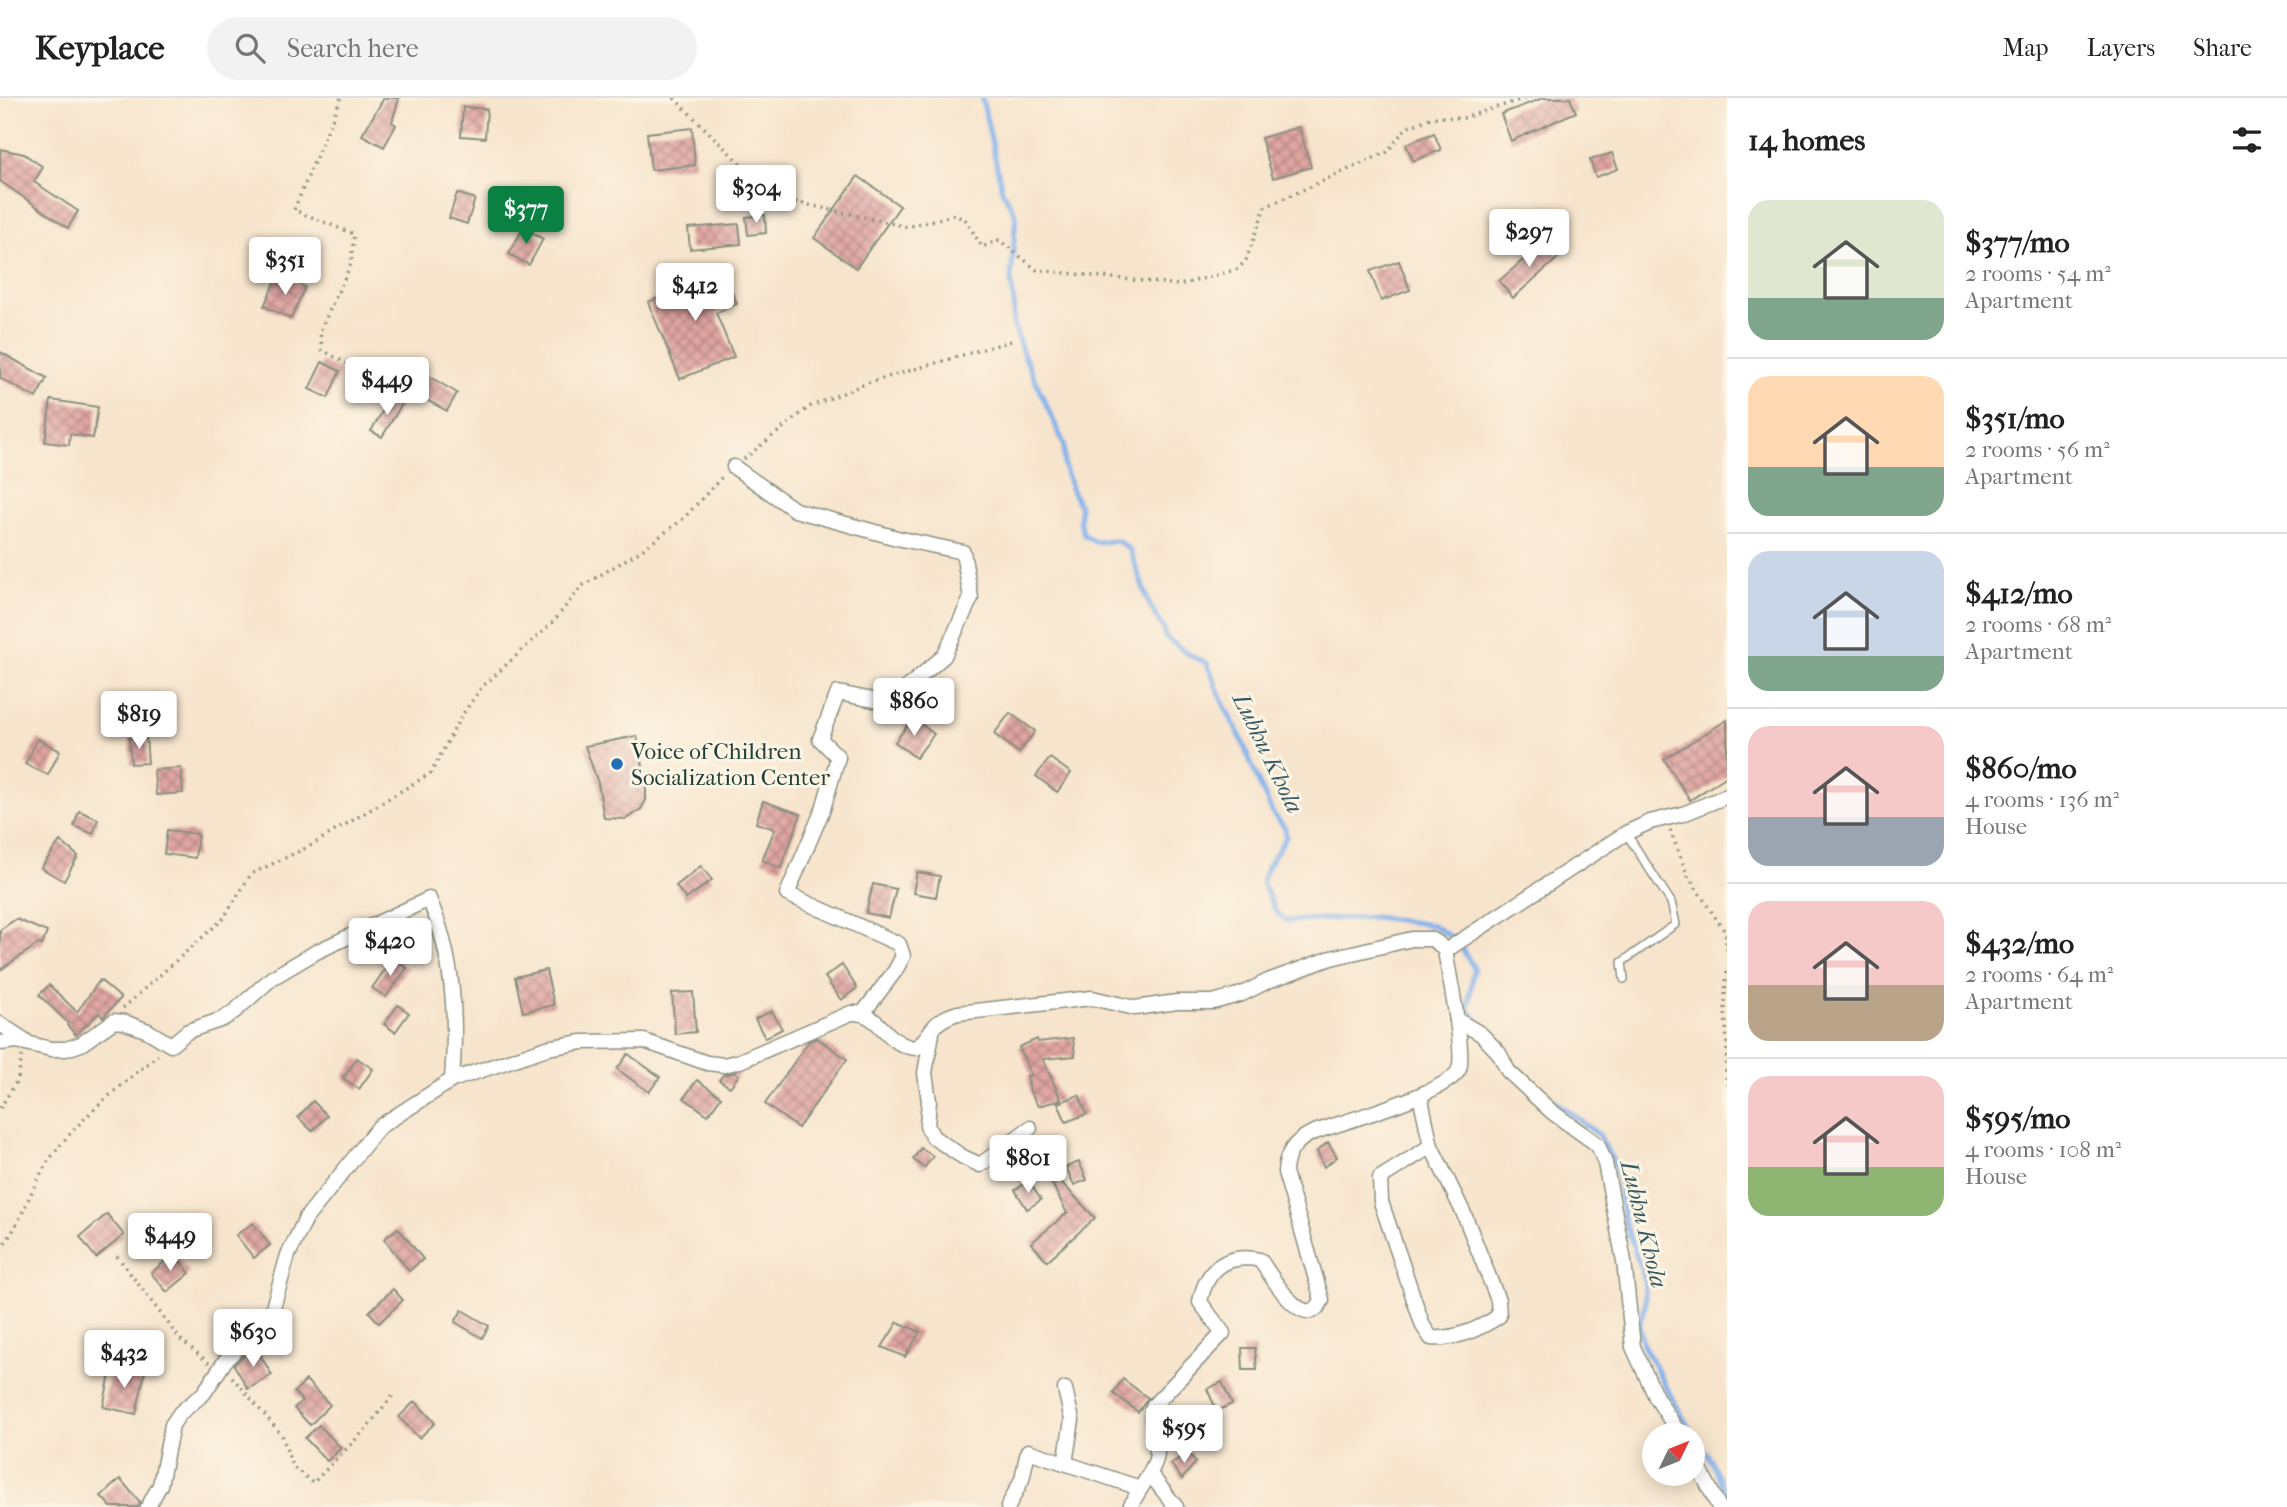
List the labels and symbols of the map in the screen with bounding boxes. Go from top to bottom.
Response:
pin: $304 [715,166,797,225]
pin: $377 [485,186,567,246]
pin: $297 [1488,209,1570,269]
pin: $351 [244,238,326,297]
pin: $412 [654,264,736,323]
pin: $449 [346,358,428,417]
pin: $860 [873,678,955,738]
water label: Lubhu Khola [1226,687,1309,818]
pin: $819 [98,692,180,751]
place label: Voice of Children Socialization Center [630,738,830,791]
marker: Voice of Children Socialization Center [609,756,625,772]
pin: $420 [349,918,431,978]
pin: $801 [987,1136,1069,1195]
water label: Lubhu Khola [1614,1156,1673,1291]
pin: $449 [129,1214,211,1273]
pin: $630 [212,1310,294,1369]
pin: $432 [83,1330,165,1390]
pin: $595 [1143,1406,1225,1465]
north arrow [1642,1423,1704,1486]

